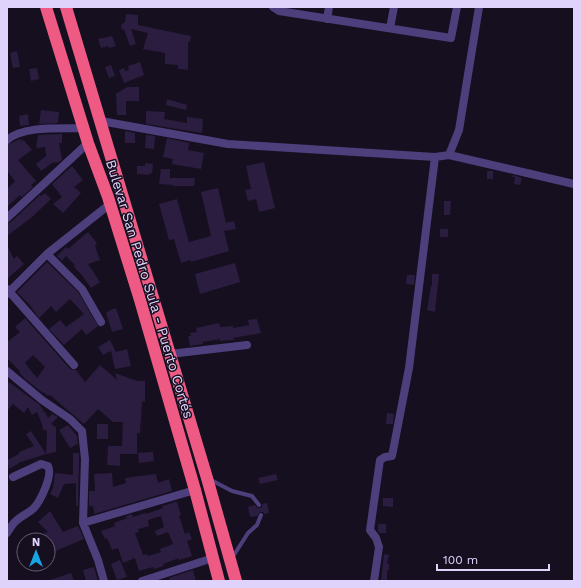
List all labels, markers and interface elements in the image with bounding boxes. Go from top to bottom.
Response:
street label: Bulevar San Pedro Sula - Puerto Cortés [103,158,197,420]
north arrow [16,532,56,572]
text: N [32,536,40,549]
scale bar [437,546,549,572]
text: 100 m [443,553,478,567]

